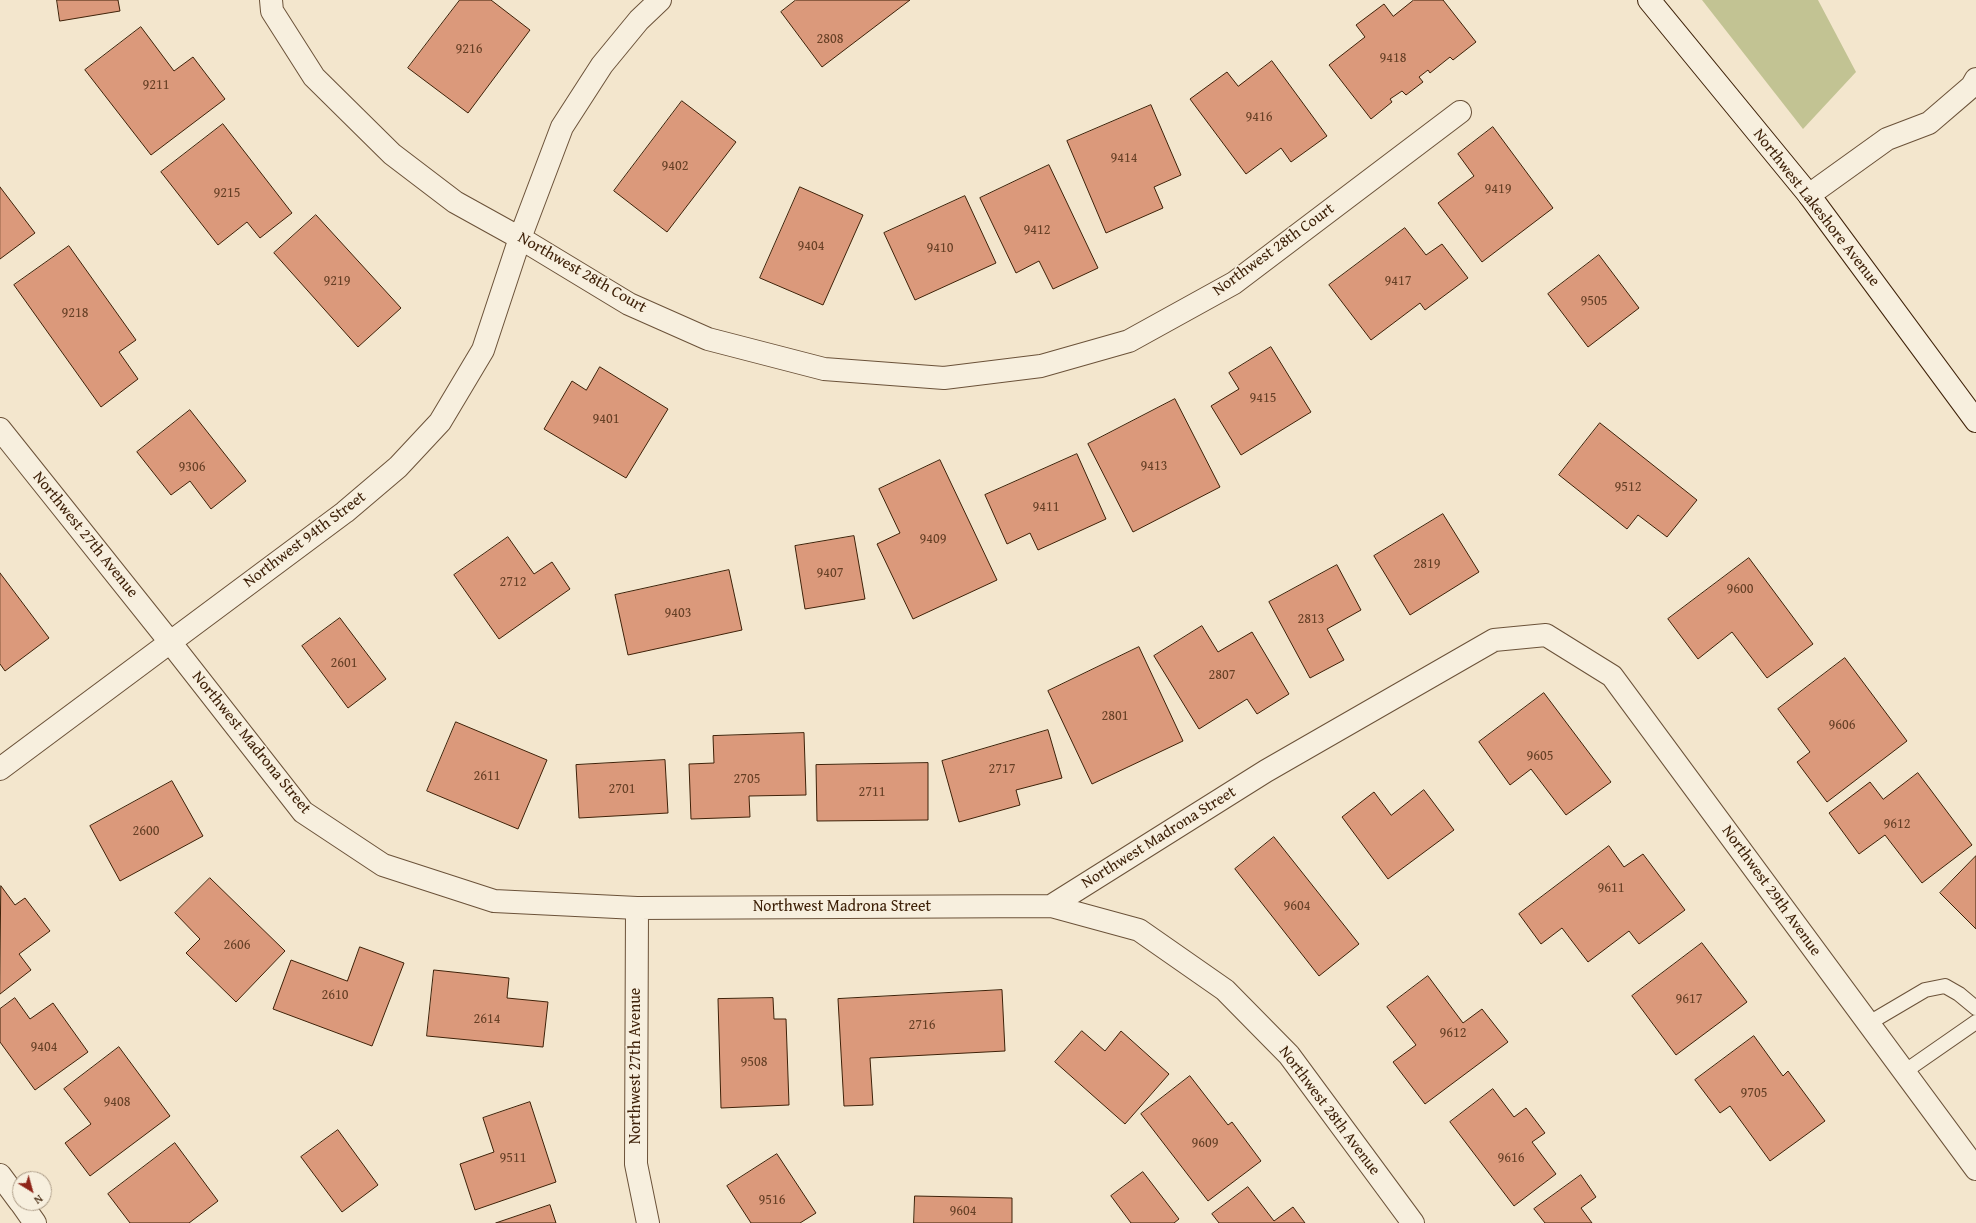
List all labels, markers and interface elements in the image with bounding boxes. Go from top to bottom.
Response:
house number: 2808 [817,31,843,47]
house number: 9216 [456,41,482,57]
house number: 9418 [1380,50,1406,66]
house number: 9211 [143,77,169,93]
house number: 9416 [1246,109,1272,125]
street label: Northwest Lakeshore Avenue [1749,125,1883,291]
house number: 9414 [1111,150,1137,166]
house number: 9402 [662,158,688,174]
house number: 9419 [1485,181,1511,197]
house number: 9215 [214,185,240,201]
street label: Northwest 28th Court [1210,200,1338,300]
house number: 9412 [1024,222,1050,238]
street label: Northwest 28th Court [514,228,650,318]
house number: 9404 [798,238,824,254]
house number: 9410 [927,240,953,256]
house number: 9219 [324,273,350,289]
house number: 9417 [1385,273,1411,289]
house number: 9505 [1581,293,1607,309]
house number: 9218 [62,305,88,321]
house number: 9415 [1250,390,1276,406]
house number: 9401 [593,411,619,427]
house number: 9413 [1141,458,1167,474]
house number: 9306 [179,459,205,475]
street label: Northwest 27th Avenue [28,468,142,602]
house number: 9512 [1615,479,1641,495]
street label: Northwest 94th Street [240,488,370,592]
house number: 9411 [1033,499,1059,515]
house number: 9409 [920,531,946,547]
house number: 2819 [1414,556,1440,572]
house number: 9407 [817,565,843,581]
house number: 2712 [500,574,526,590]
house number: 9600 [1727,581,1753,597]
house number: 9403 [665,605,691,621]
house number: 2813 [1298,611,1324,627]
house number: 2601 [331,655,357,671]
house number: 2807 [1209,667,1235,683]
street label: Northwest Madrona Street [187,668,315,818]
house number: 2801 [1102,708,1128,724]
house number: 9606 [1829,717,1855,733]
house number: 9605 [1527,748,1553,764]
house number: 2717 [989,761,1015,777]
house number: 2611 [474,768,500,784]
house number: 2705 [734,771,760,787]
house number: 2701 [609,781,635,797]
street label: Northwest Madrona Street [1078,783,1240,893]
house number: 2711 [859,784,885,800]
house number: 9612 [1884,816,1910,832]
street label: Northwest 29th Avenue [1717,822,1825,960]
house number: 2600 [133,823,159,839]
house number: 9611 [1598,880,1624,896]
street label: Northwest Madrona Street [753,897,931,917]
house number: 9604 [1284,898,1310,914]
house number: 2606 [224,937,250,953]
house number: 2610 [322,987,348,1003]
street label: Northwest 27th Avenue [626,988,646,1144]
house number: 9617 [1676,991,1702,1007]
house number: 2614 [474,1011,500,1027]
house number: 2716 [909,1017,935,1033]
house number: 9612 [1440,1025,1466,1041]
house number: 9404 [31,1039,57,1055]
street label: Northwest 28th Avenue [1274,1043,1384,1179]
house number: 9508 [741,1054,767,1070]
house number: 9705 [1741,1085,1767,1101]
house number: 9408 [104,1094,130,1110]
house number: 9609 [1192,1135,1218,1151]
house number: 9511 [500,1150,526,1166]
house number: 9616 [1498,1150,1524,1166]
north arrow [12,1171,52,1211]
text: N [31,1191,46,1208]
house number: 9516 [759,1192,785,1208]
house number: 9604 [950,1203,976,1219]

